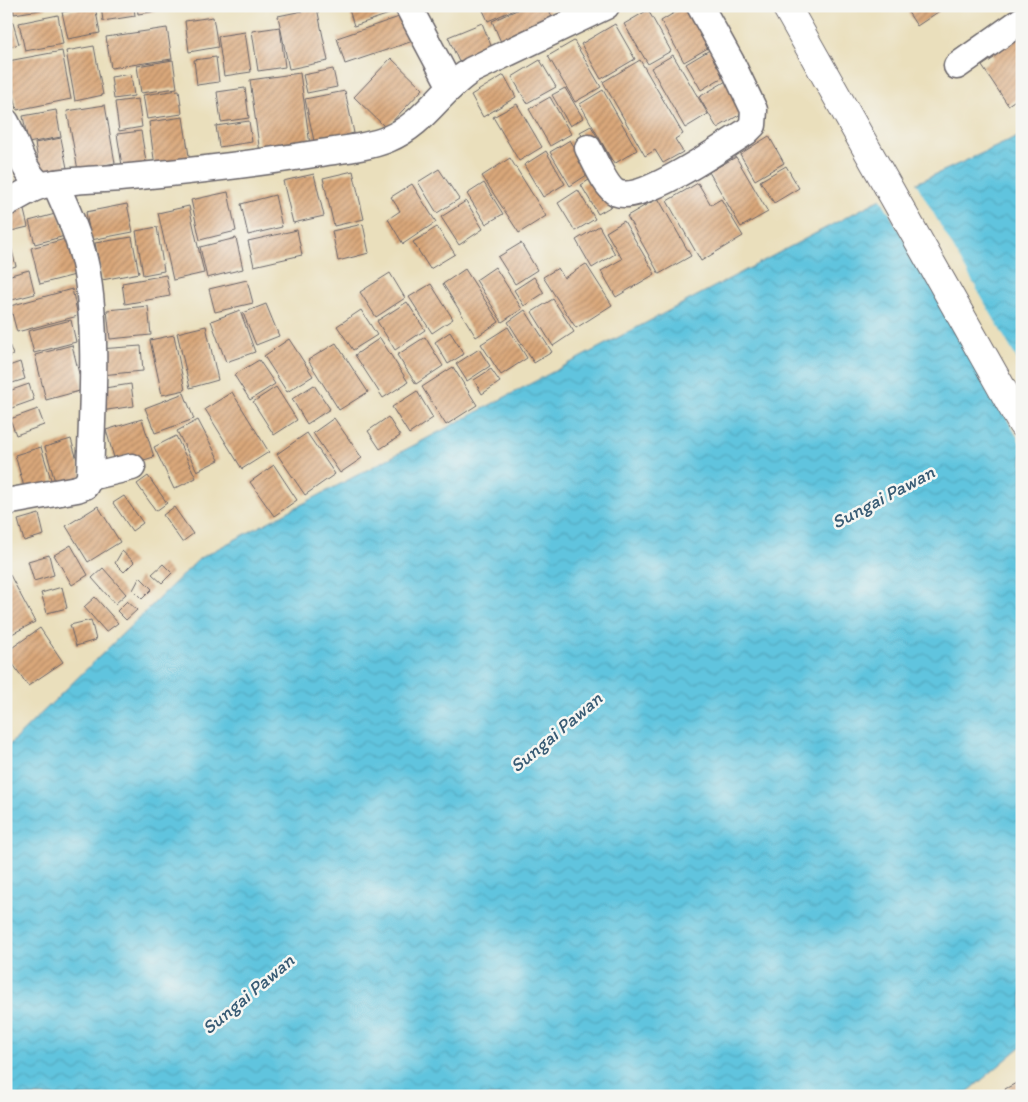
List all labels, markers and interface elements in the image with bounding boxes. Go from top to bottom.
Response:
water label: Sungai Pawan [828,460,939,534]
water label: Sungai Pawan [505,687,607,777]
water label: Sungai Pawan [197,949,299,1039]

